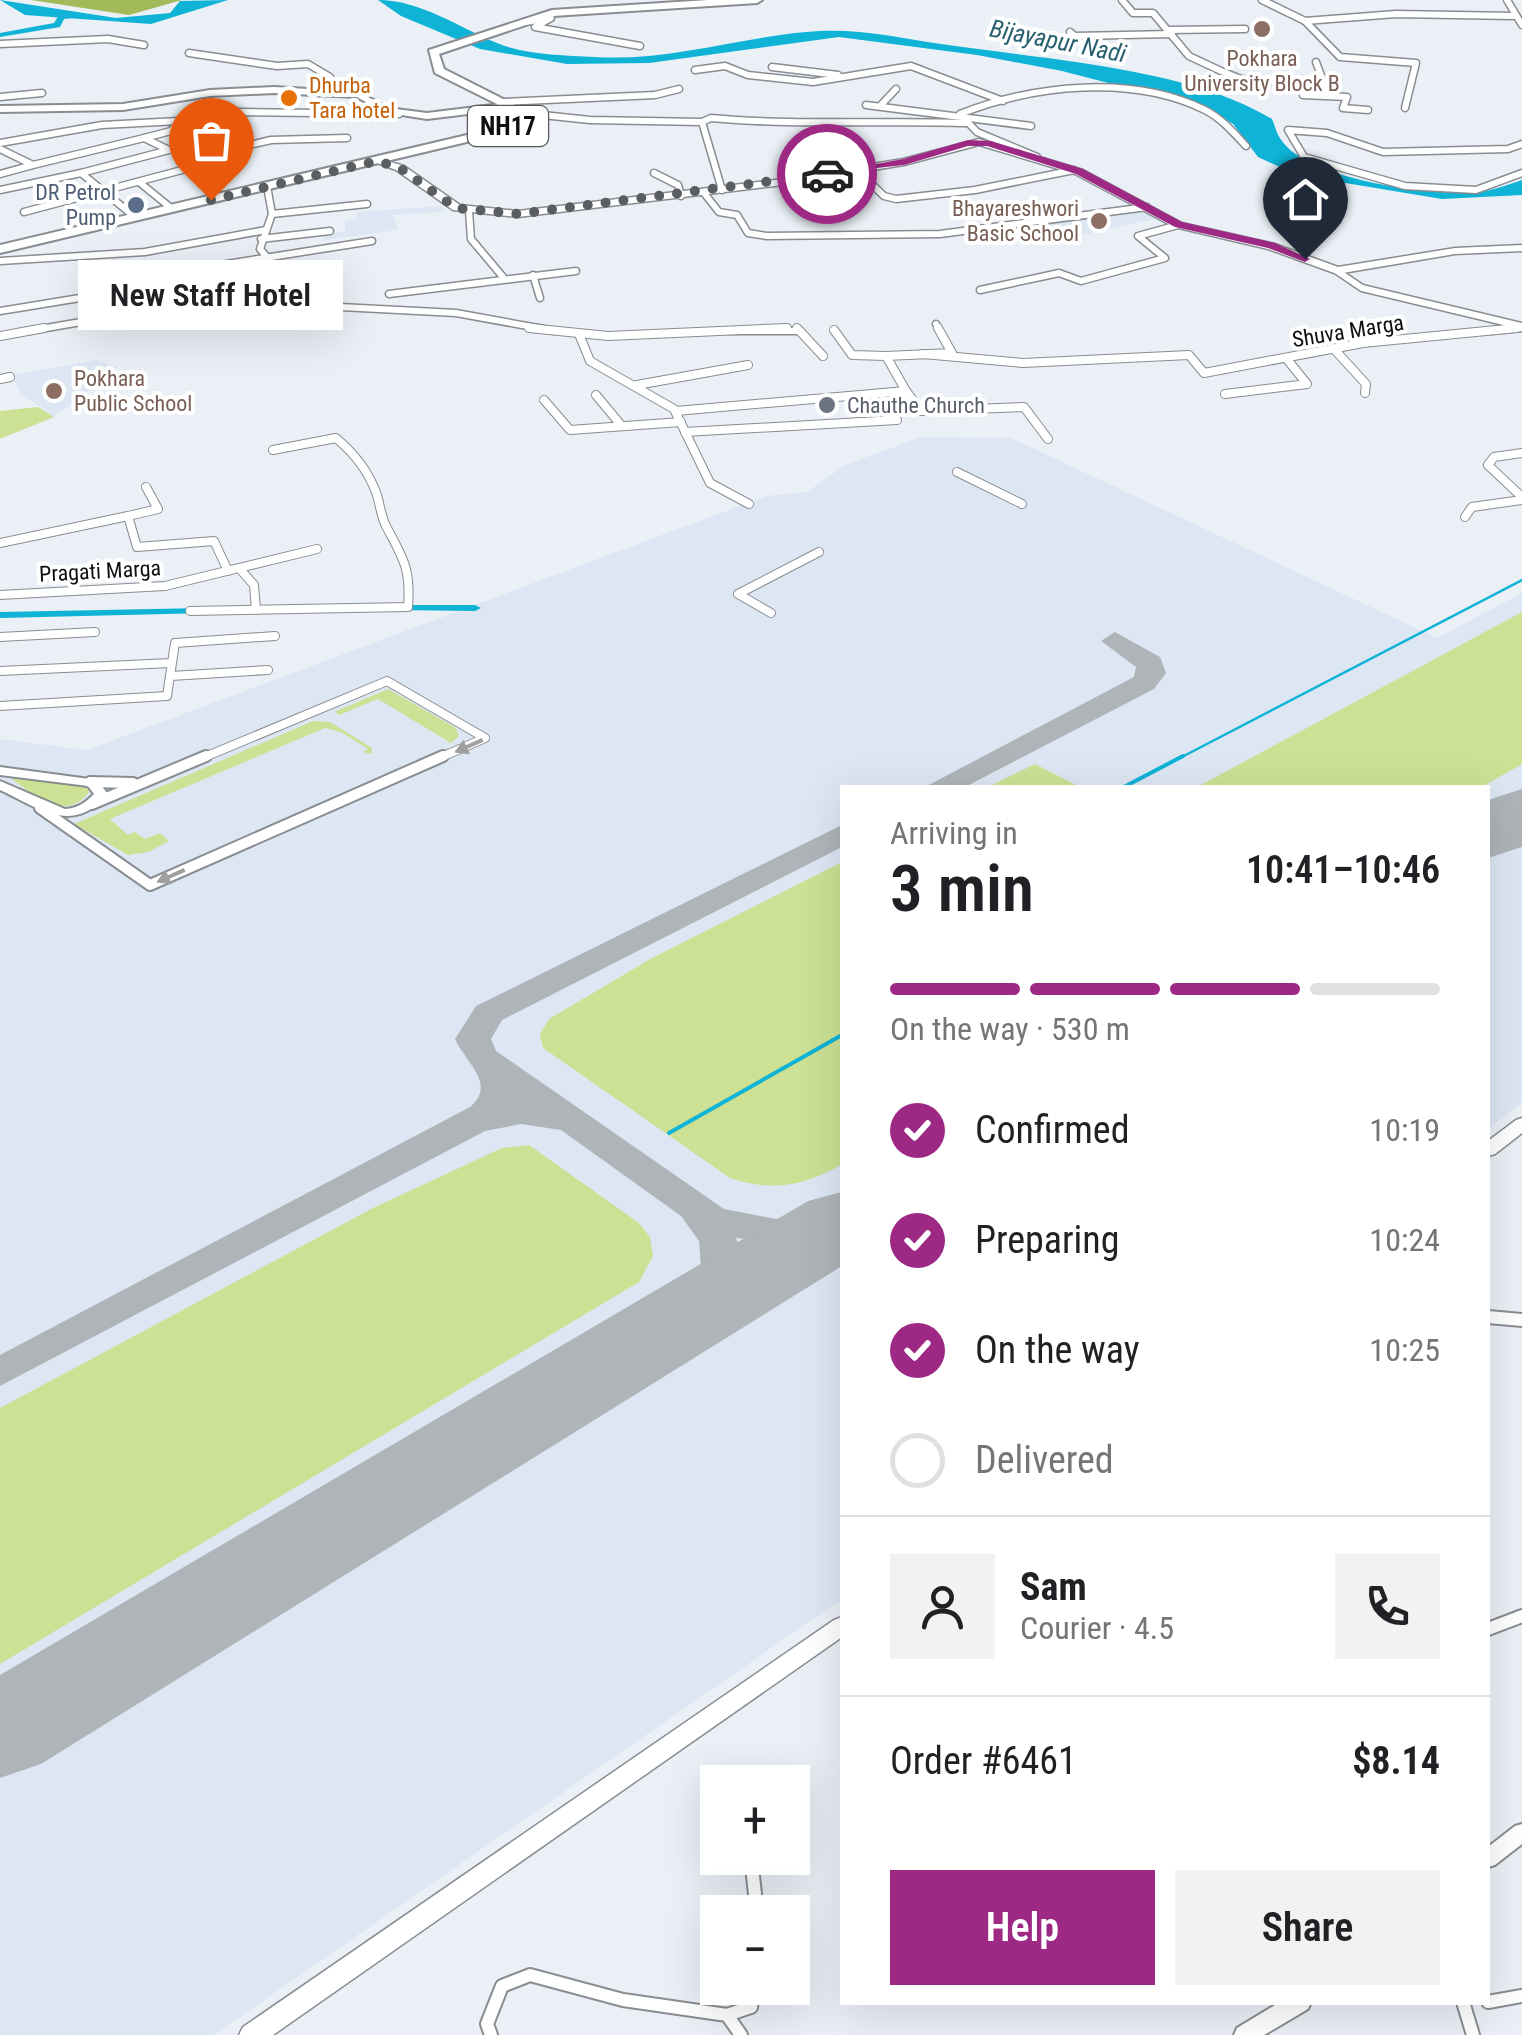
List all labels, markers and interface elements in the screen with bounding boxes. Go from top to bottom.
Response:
water label: Bijayapur Nadi [987,14,1129,69]
marker: Pokhara University Block B [1251,18,1273,40]
place label: Pokhara University Block B [1184,46,1340,96]
place label: Dhurba Tara hotel [309,73,395,123]
marker: Dhurba Tara hotel [278,87,300,109]
pin [169,98,254,201]
road number: NH17 [468,106,548,146]
icon: bag [184,113,239,168]
courier [777,124,877,224]
icon: car [800,147,855,202]
pin [1263,157,1348,260]
icon: home [1278,172,1333,227]
place label: DR Petrol Pump [35,180,116,230]
marker: DR Petrol Pump [125,194,147,216]
place label: Bhayareshwori Basic School [952,196,1079,246]
marker: Bhayareshwori Basic School [1088,210,1110,232]
callout: New Staff Hotel [79,260,344,330]
text: New Staff Hotel [110,276,311,314]
street label: Shuva Marga [1290,310,1406,352]
place label: Pokhara Public School [74,366,192,416]
marker: Pokhara Public School [43,380,65,402]
place label: Chauthe Church [847,393,985,418]
marker: Chauthe Church [816,394,838,416]
street label: Pragati Marga [38,555,162,587]
one-way arrow [454,738,484,754]
text: Arriving in [890,814,1018,852]
text: 10:41–10:46 [1246,848,1440,892]
text: 3 min [890,851,1034,927]
one-way arrow [156,868,186,884]
text: On the way · 530 m [890,1010,1130,1048]
icon: check [890,1103,945,1158]
text: Confirmed [975,1108,1130,1152]
text: 10:19 [1369,1111,1440,1149]
icon: check [890,1213,945,1268]
text: Preparing [975,1218,1120,1262]
text: 10:24 [1369,1221,1440,1259]
icon: check [890,1323,945,1378]
text: On the way [975,1328,1140,1372]
text: 10:25 [1369,1331,1440,1369]
text: Delivered [975,1438,1114,1482]
button: person [890,1554,995,1659]
button: phone [1335,1554,1440,1659]
text: Sam [1020,1565,1087,1609]
text: Courier · 4.5 [1020,1609,1174,1647]
text: Order #6461 [890,1739,1077,1783]
text: $8.14 [1352,1739,1440,1783]
map controls [700,1765,810,2005]
button: + [700,1765,810,1875]
button: Help [890,1870,1155,1985]
button: Share [1175,1870,1440,1985]
button: − [700,1895,810,2005]

